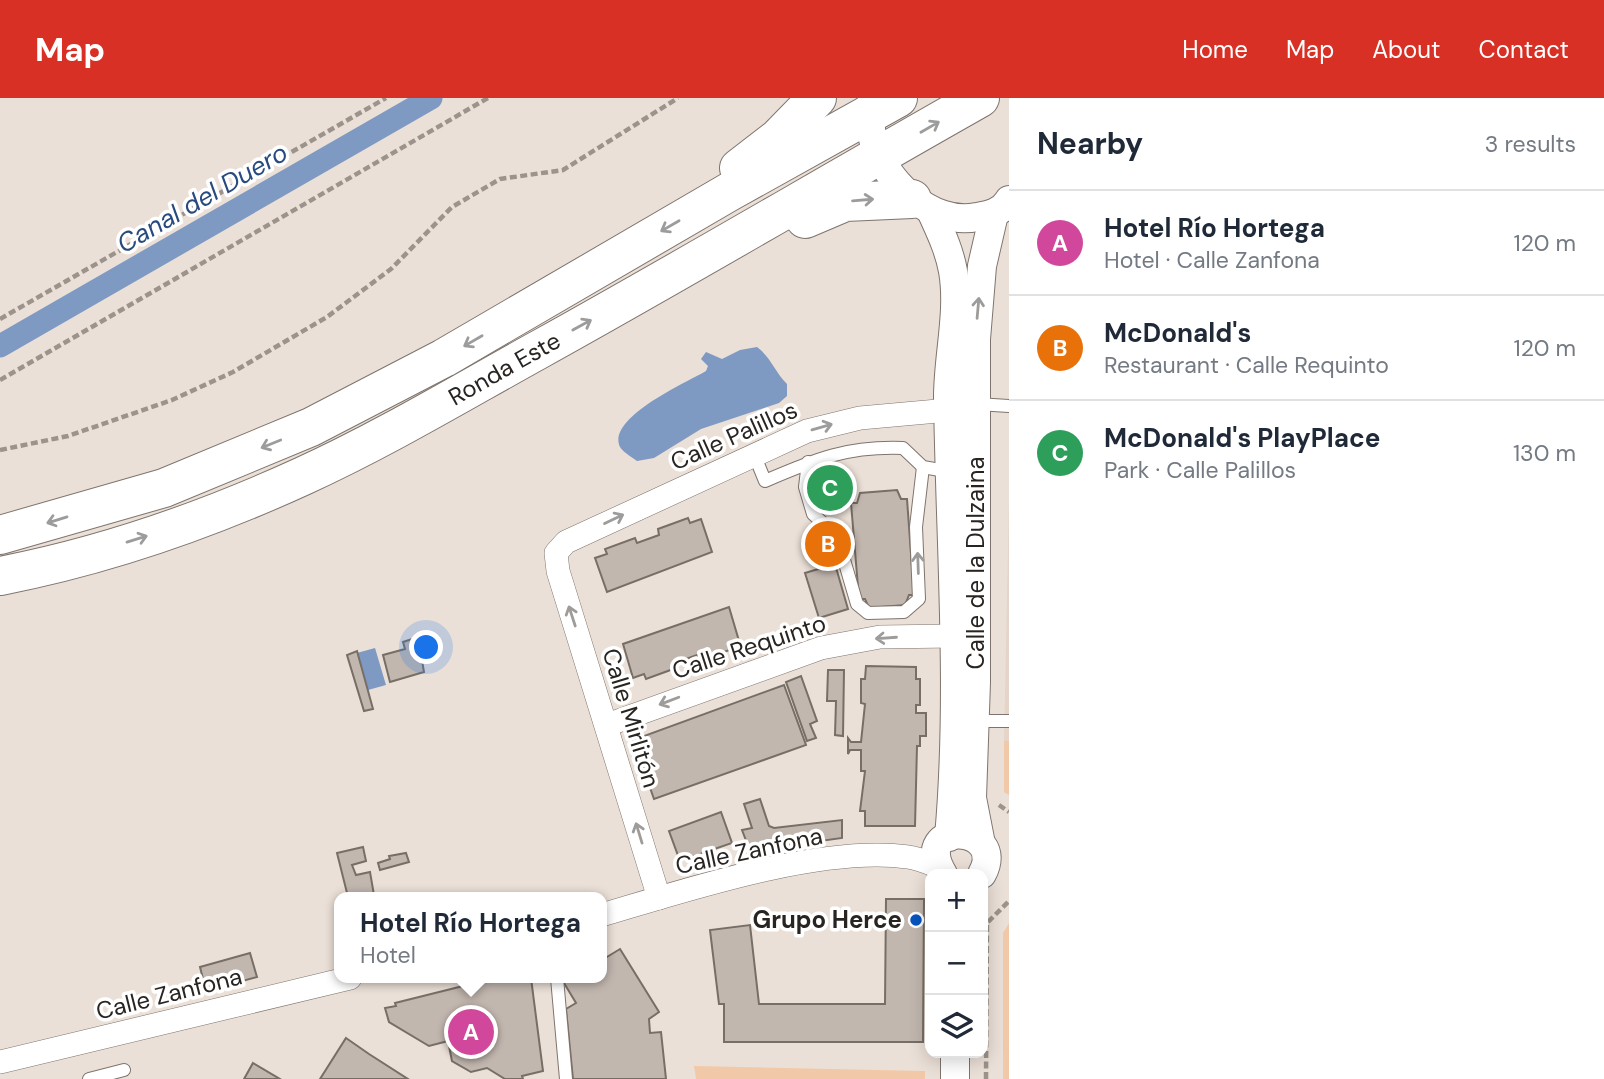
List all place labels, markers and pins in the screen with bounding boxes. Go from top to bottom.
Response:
pin: C [807,462,853,514]
pin: B [805,518,851,570]
place label: Grupo Herce [753,904,902,935]
marker: Grupo Herce [908,912,924,928]
pin: A [448,1006,494,1058]

